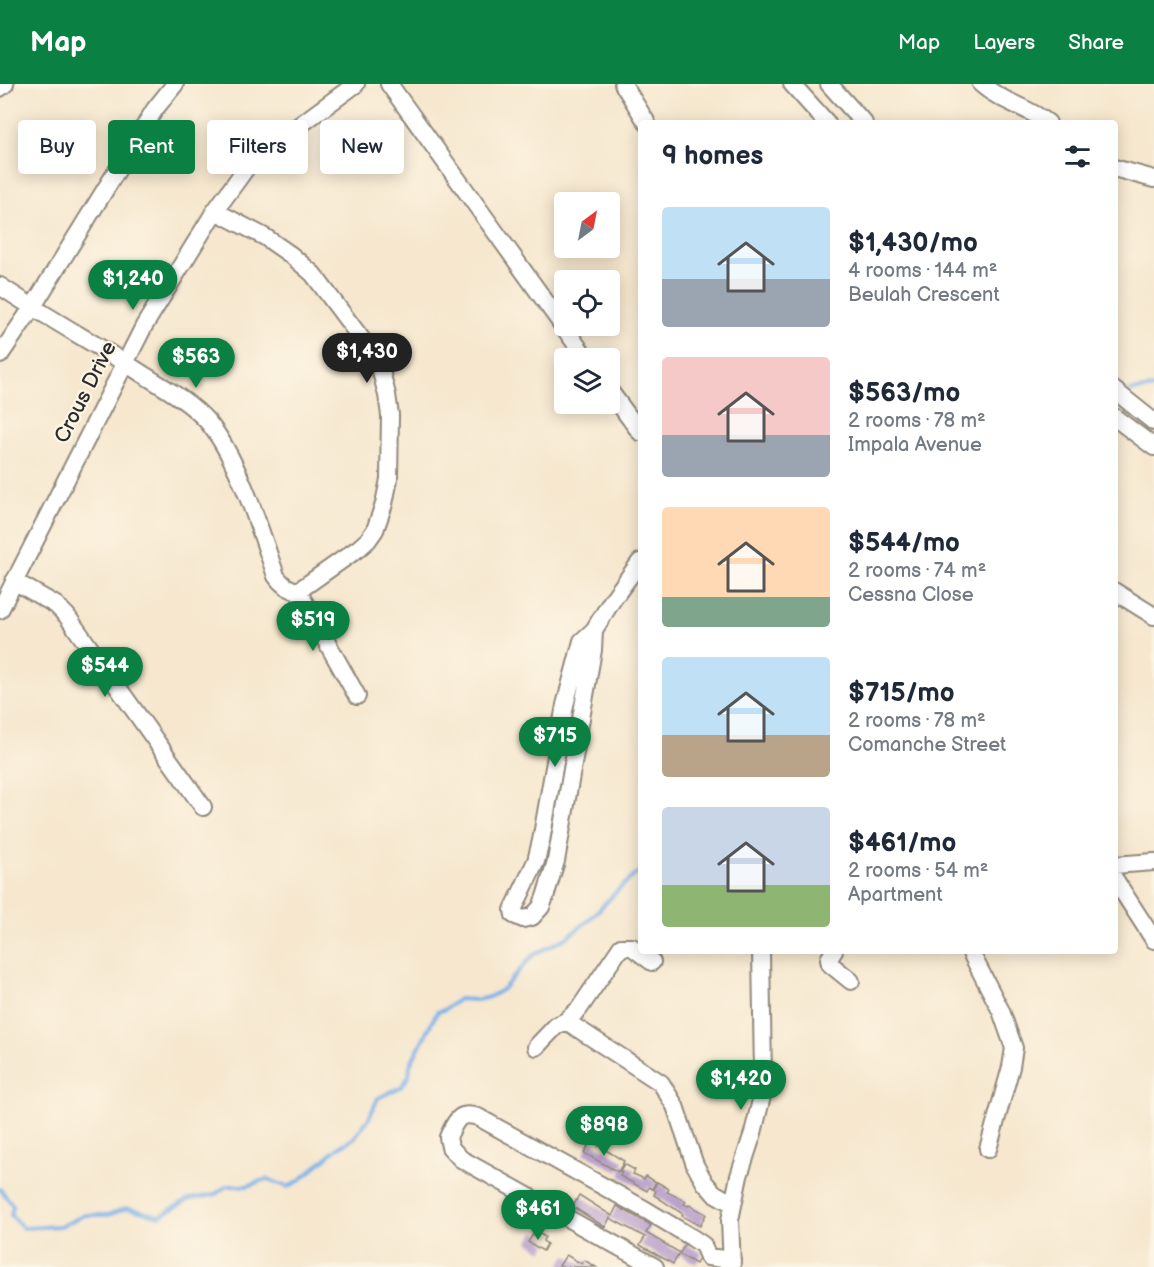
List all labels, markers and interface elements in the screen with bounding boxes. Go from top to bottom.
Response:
text: Map [30,26,86,59]
text: Map [898,30,940,55]
text: Layers [973,30,1035,55]
text: Share [1068,30,1124,55]
chip: Buy [18,120,96,174]
chip: Rent [108,120,195,174]
chip: Filters [207,120,308,174]
chip: New [320,120,404,174]
icon: filters [1061,140,1094,173]
text: 9 homes [662,141,763,172]
north arrow [554,192,620,258]
map controls [554,192,620,414]
text: $1,430/mo [848,228,978,259]
icon: home [710,231,782,303]
text: 4 rooms · 144 m² [848,259,997,283]
pin: $1,240 [84,260,182,311]
text: $1,240 [102,267,164,291]
button: locate [554,270,620,336]
text: Beulah Crescent [848,283,1000,307]
pin: $1,430 [318,333,416,384]
street label: Crous Drive [49,337,122,447]
pin: $563 [160,338,232,389]
text: $1,430 [336,340,398,364]
text: $563 [172,345,220,369]
button: layers [554,348,620,414]
text: $563/mo [848,378,960,409]
icon: home [710,381,782,453]
text: 2 rooms · 78 m² [848,409,986,433]
text: Impala Avenue [848,433,982,457]
text: $544/mo [848,528,960,559]
icon: home [710,531,782,603]
text: 2 rooms · 74 m² [848,559,986,583]
text: Cessna Close [848,583,974,607]
pin: $519 [277,601,349,652]
text: $519 [291,608,335,632]
pin: $544 [69,647,141,698]
text: $544 [81,654,129,678]
text: $715/mo [848,678,955,709]
icon: home [710,681,782,753]
text: 2 rooms · 78 m² [848,709,986,733]
pin: $715 [519,717,591,768]
text: $715 [533,724,577,748]
text: Comanche Street [848,733,1006,757]
text: $461/mo [848,828,956,859]
icon: home [710,831,782,903]
text: 2 rooms · 54 m² [848,859,988,883]
text: Apartment [848,883,943,907]
pin: $1,420 [692,1060,790,1111]
text: $1,420 [710,1067,772,1091]
pin: $898 [568,1106,640,1157]
text: $898 [580,1113,628,1137]
pin: $461 [502,1190,574,1241]
text: $461 [515,1197,561,1221]

